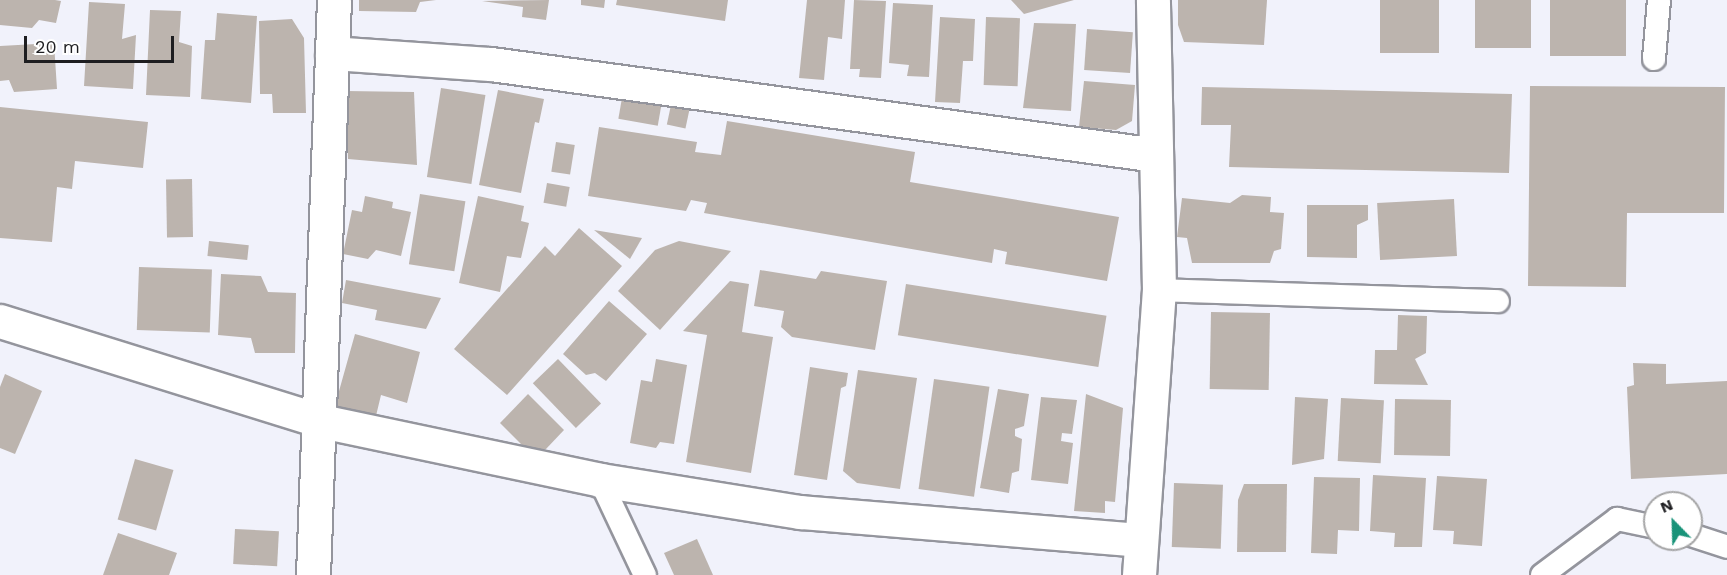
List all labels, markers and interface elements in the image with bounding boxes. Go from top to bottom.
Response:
scale bar [27,24,177,62]
text: 20 m [35,36,80,57]
north arrow [1643,491,1703,551]
text: N [1657,495,1676,517]

